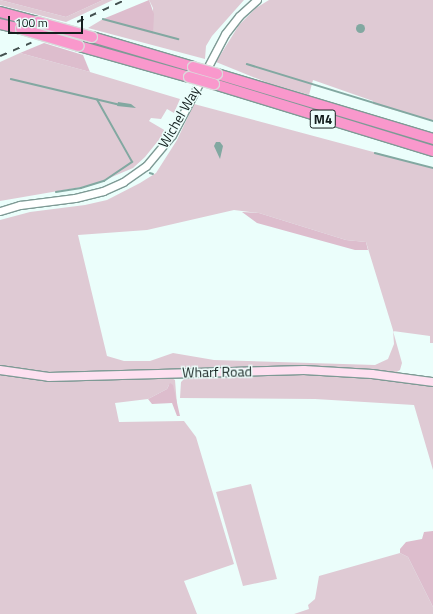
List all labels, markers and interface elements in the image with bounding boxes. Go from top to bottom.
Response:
scale bar [10,8,85,34]
text: 100 m [15,13,48,32]
street label: Wichel Way [155,83,203,151]
road number: M4 [309,108,337,130]
street label: Wharf Road [182,363,252,381]

